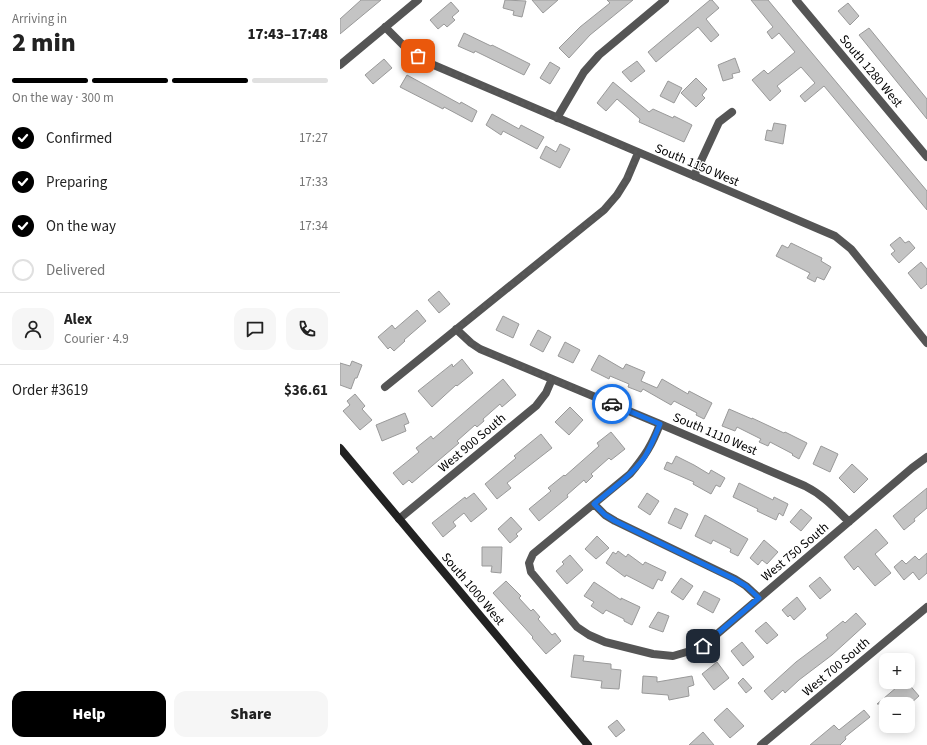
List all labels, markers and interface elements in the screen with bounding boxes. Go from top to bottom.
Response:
text: Arriving in [12,10,67,28]
text: 2 min [12,24,76,61]
text: 17:43–17:48 [247,24,328,45]
street label: South 1280 West [835,31,907,112]
pin [401,39,435,73]
icon: bag [407,45,429,67]
text: On the way · 300 m [12,89,114,107]
icon: check [12,127,34,149]
text: Confirmed [46,128,112,149]
text: 17:27 [299,129,328,147]
street label: South 1150 West [652,139,742,191]
icon: check [12,171,34,193]
text: Preparing [46,172,107,193]
text: 17:33 [299,173,328,191]
icon: check [12,215,34,237]
text: On the way [46,216,116,237]
text: 17:34 [299,217,328,235]
text: Delivered [46,260,105,281]
button: person [12,308,54,350]
button: chat [234,308,276,350]
button: phone [286,308,328,350]
text: Alex [64,309,92,330]
text: Courier · 4.9 [64,330,129,348]
text: Order #3619 [12,380,88,401]
text: $36.61 [284,380,328,401]
courier [592,384,632,424]
icon: car [601,393,623,415]
street label: South 1110 West [670,408,760,460]
street label: West 900 South [434,409,510,477]
street label: West 750 South [757,518,833,586]
street label: South 1000 West [437,549,509,630]
pin [686,629,720,663]
street label: West 700 South [798,633,874,701]
icon: home [692,635,714,657]
map controls [879,653,915,733]
button: + [879,653,915,689]
button: Help [12,691,166,737]
button: Share [174,691,328,737]
button: − [879,697,915,733]

